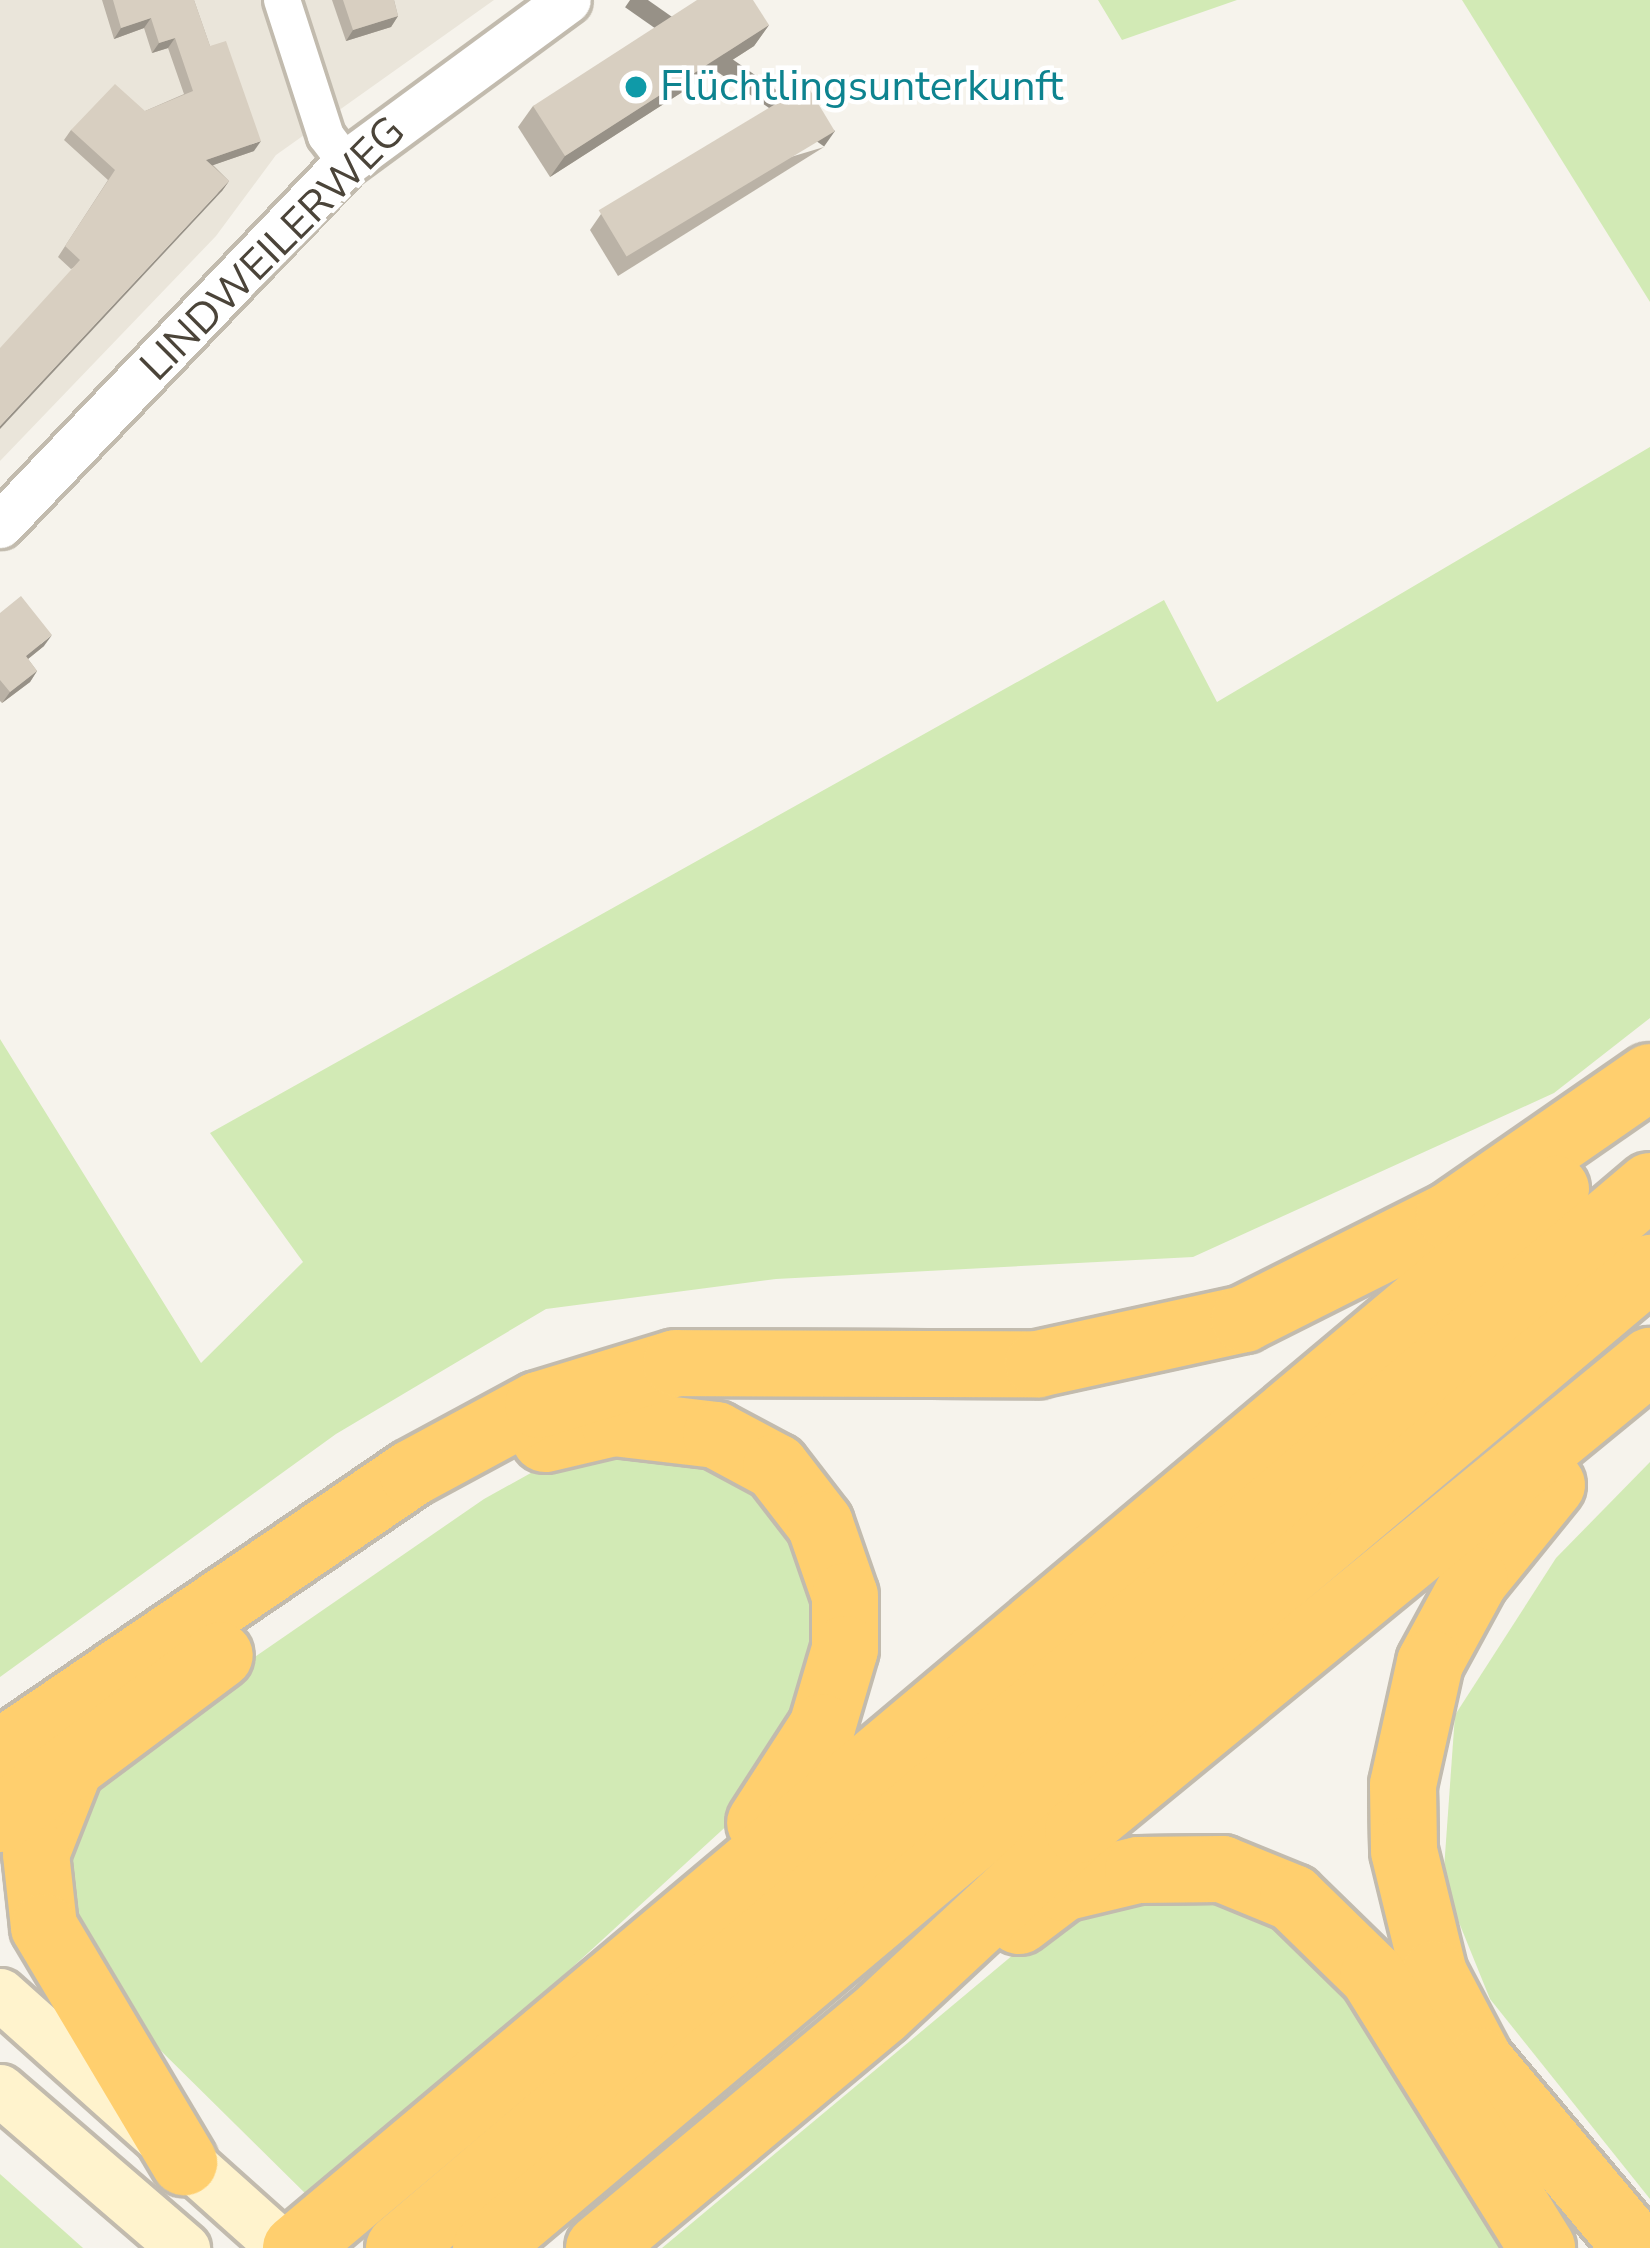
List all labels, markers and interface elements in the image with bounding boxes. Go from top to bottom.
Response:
place label: Flüchtlingsunterkunft [660,62,1063,112]
marker: Flüchtlingsunterkunft [623,74,649,100]
street label: LINDWEILERWEG [131,107,415,391]

